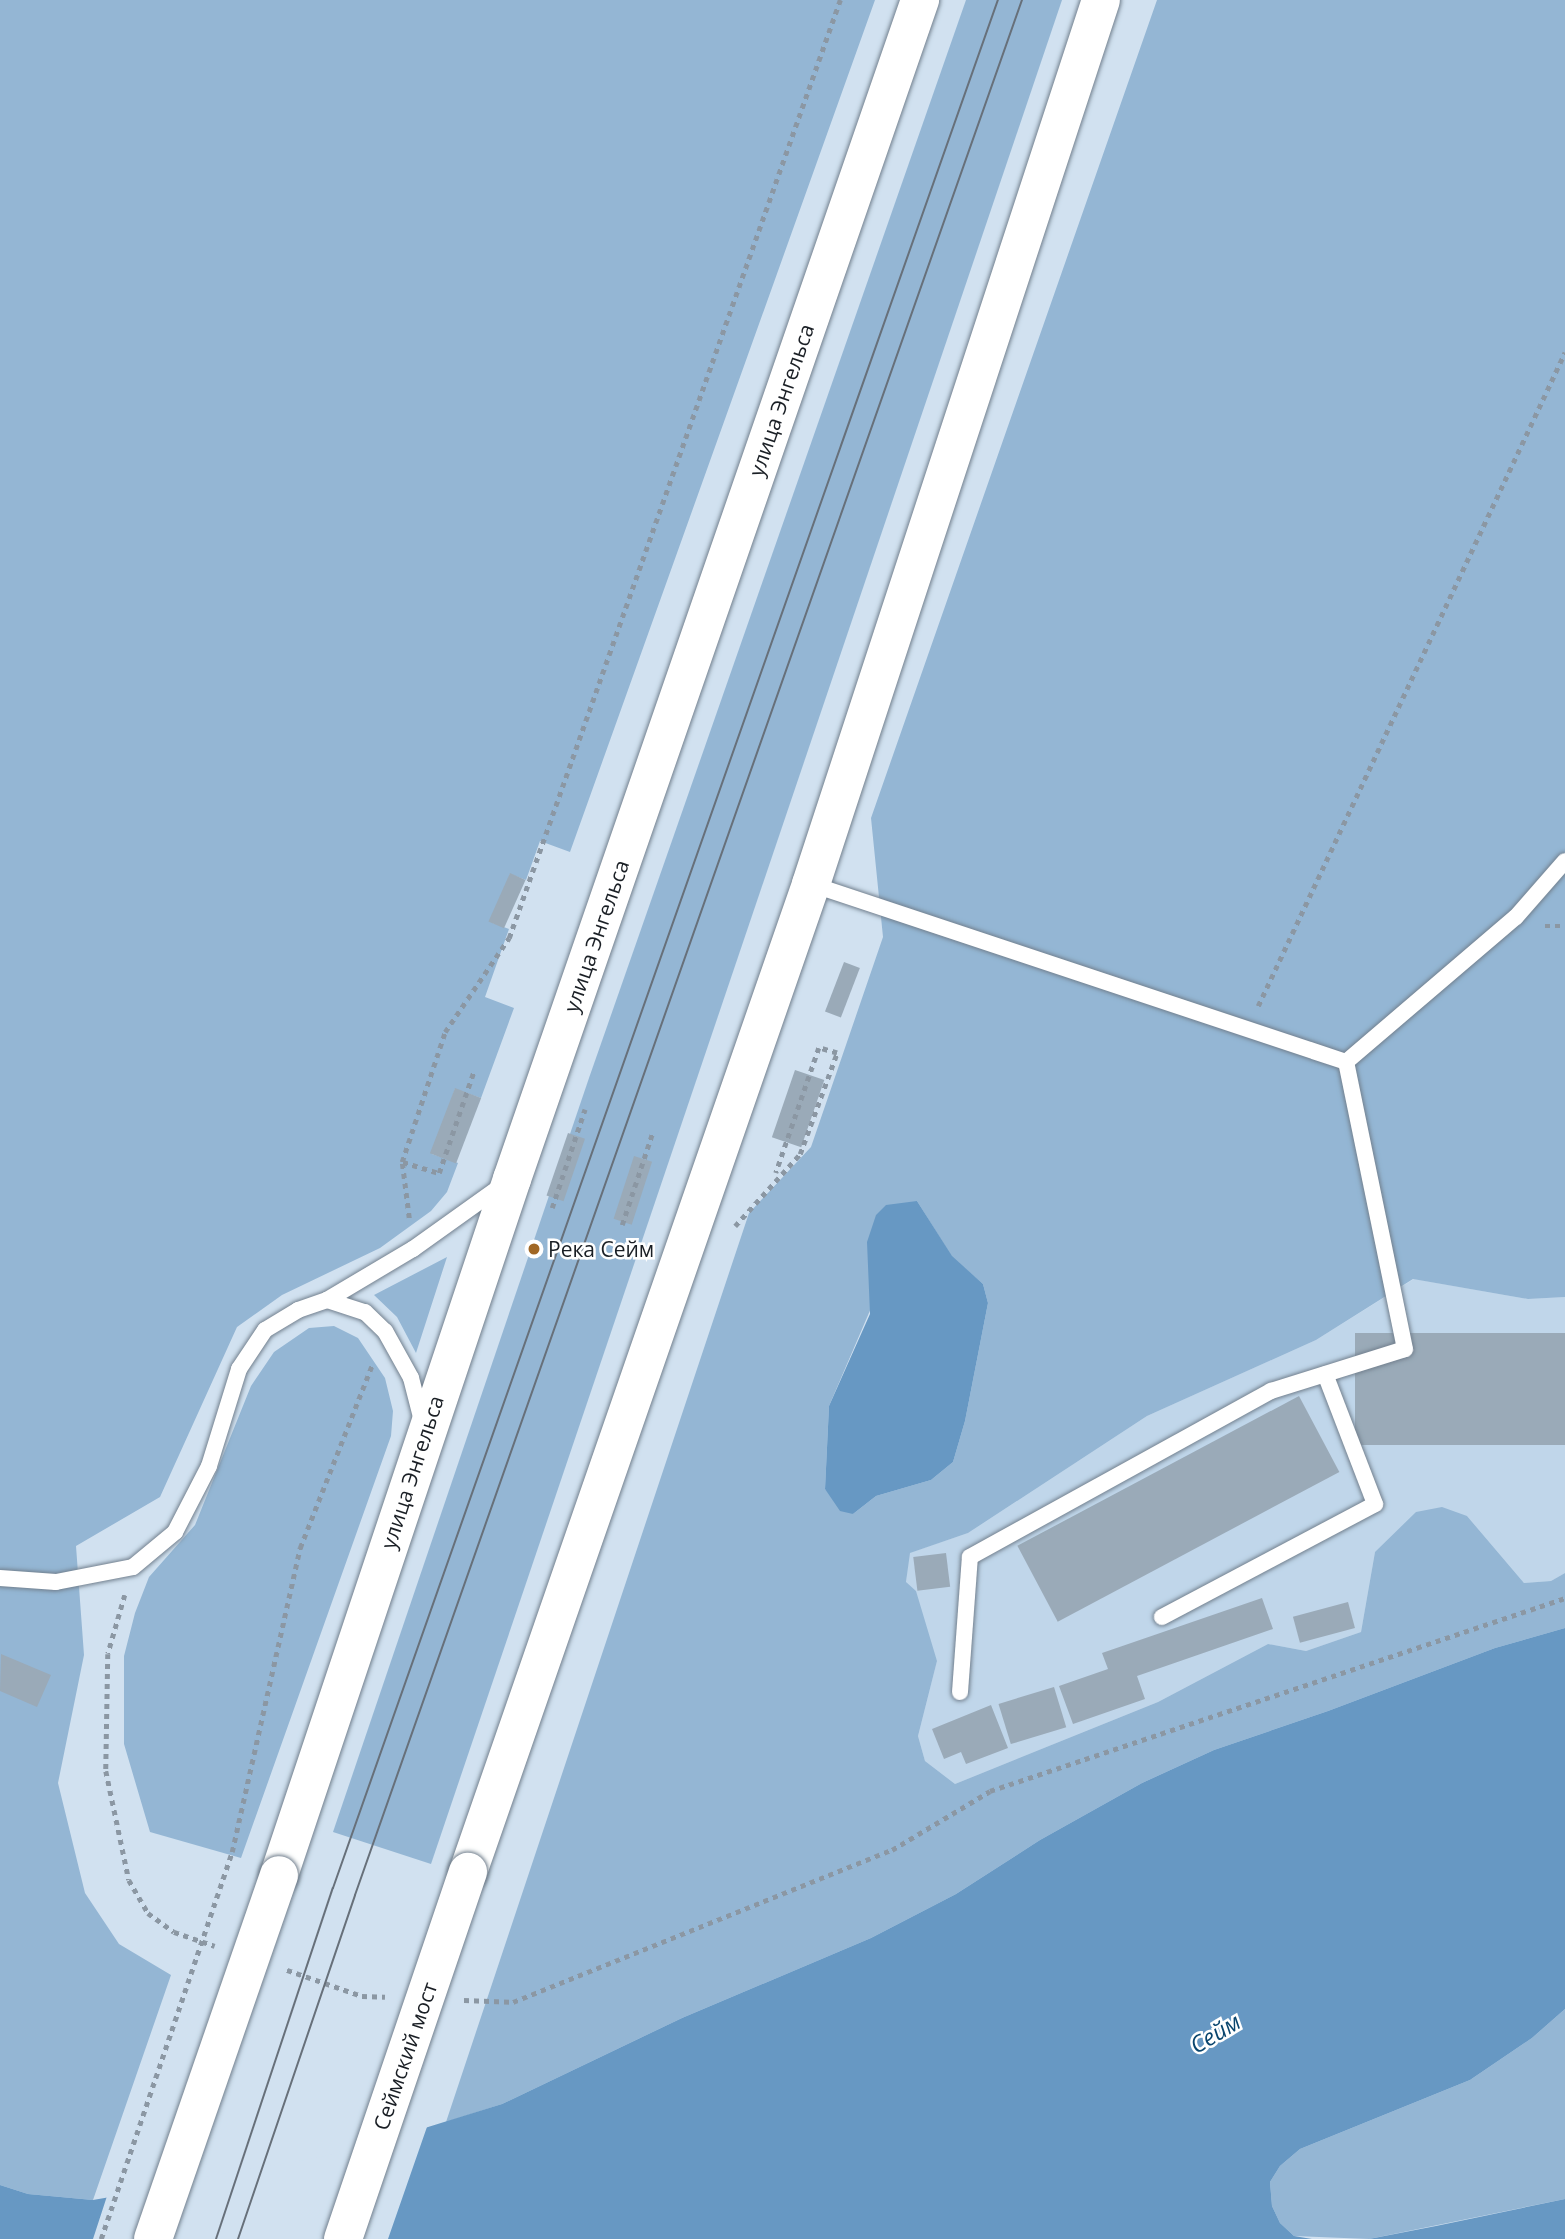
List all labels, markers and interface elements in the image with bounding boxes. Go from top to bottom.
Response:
street label: улица Энгельса [743,320,819,480]
street label: улица Энгельса [558,856,634,1016]
place label: Река Сейм [548,1236,654,1262]
marker: Река Сейм [526,1241,542,1257]
street label: улица Энгельса [375,1392,449,1552]
street label: Сеймский мост [368,1979,442,2133]
water label: Сейм [1185,2007,1245,2059]

